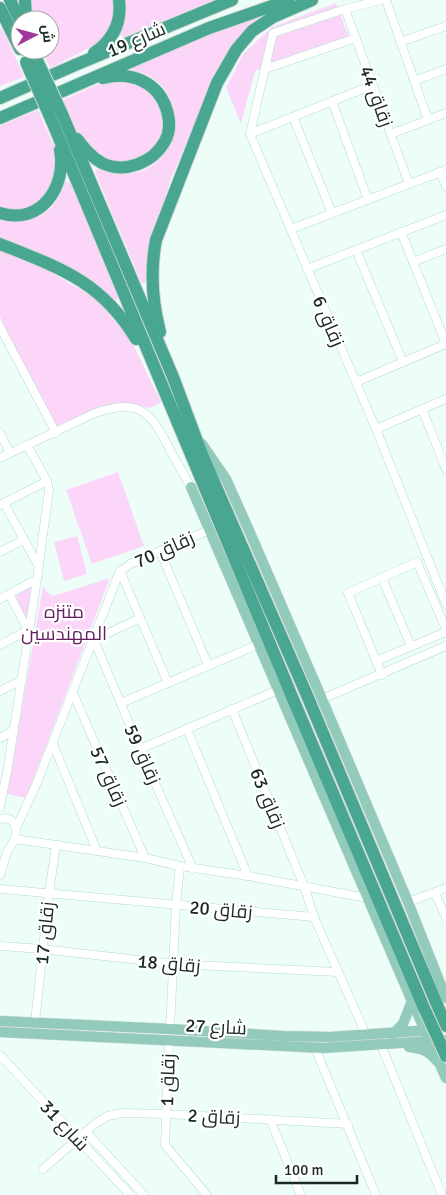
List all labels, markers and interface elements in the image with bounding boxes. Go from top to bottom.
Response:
north arrow [10,10,60,60]
street label: شارع 19 [103,17,170,64]
text: ش [38,24,57,44]
street label: زقاق 44 [354,63,398,130]
street label: زقاق 6 [307,292,349,350]
street label: زقاق 70 [131,526,198,574]
park label: متنزه المهندسين [21,600,107,646]
street label: زقاق 59 [118,721,166,788]
street label: زقاق 57 [84,743,132,810]
street label: زقاق 63 [244,765,290,832]
street label: زقاق 20 [188,895,253,925]
street label: زقاق 17 [30,900,60,966]
street label: زقاق 18 [136,949,201,979]
street label: شارع 27 [185,1013,247,1042]
street label: زقاق 1 [155,1053,181,1107]
street label: شارع 31 [34,1095,94,1157]
street label: زقاق 2 [187,1104,241,1130]
scale bar [276,1152,357,1184]
text: 100 m [284,1161,324,1179]

